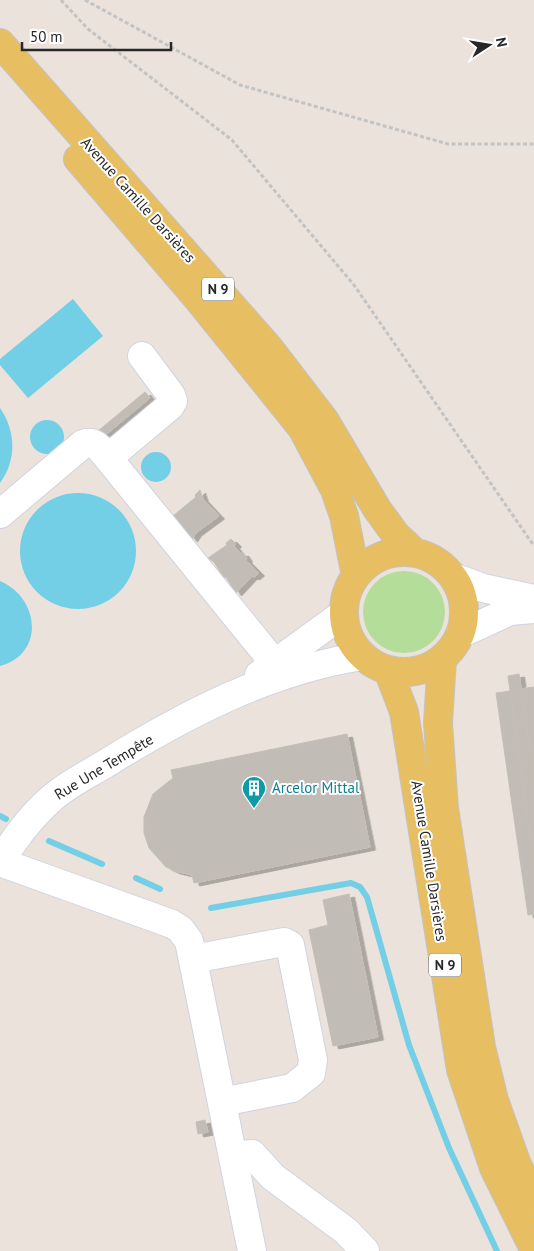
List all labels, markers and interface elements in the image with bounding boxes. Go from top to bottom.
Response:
scale bar [22,20,171,52]
north arrow [464,20,514,70]
text: 50 m [30,27,63,46]
text: N [492,36,511,49]
street label: Avenue Camille Darsières [77,133,200,266]
road number: N 9 [202,278,234,300]
street label: Rue Une Tempête [51,730,157,804]
building icon: Arcelor Mittal [241,775,267,809]
place label: Arcelor Mittal [272,778,360,797]
street label: Avenue Camille Darsières [407,779,452,943]
road number: N 9 [429,954,461,976]

